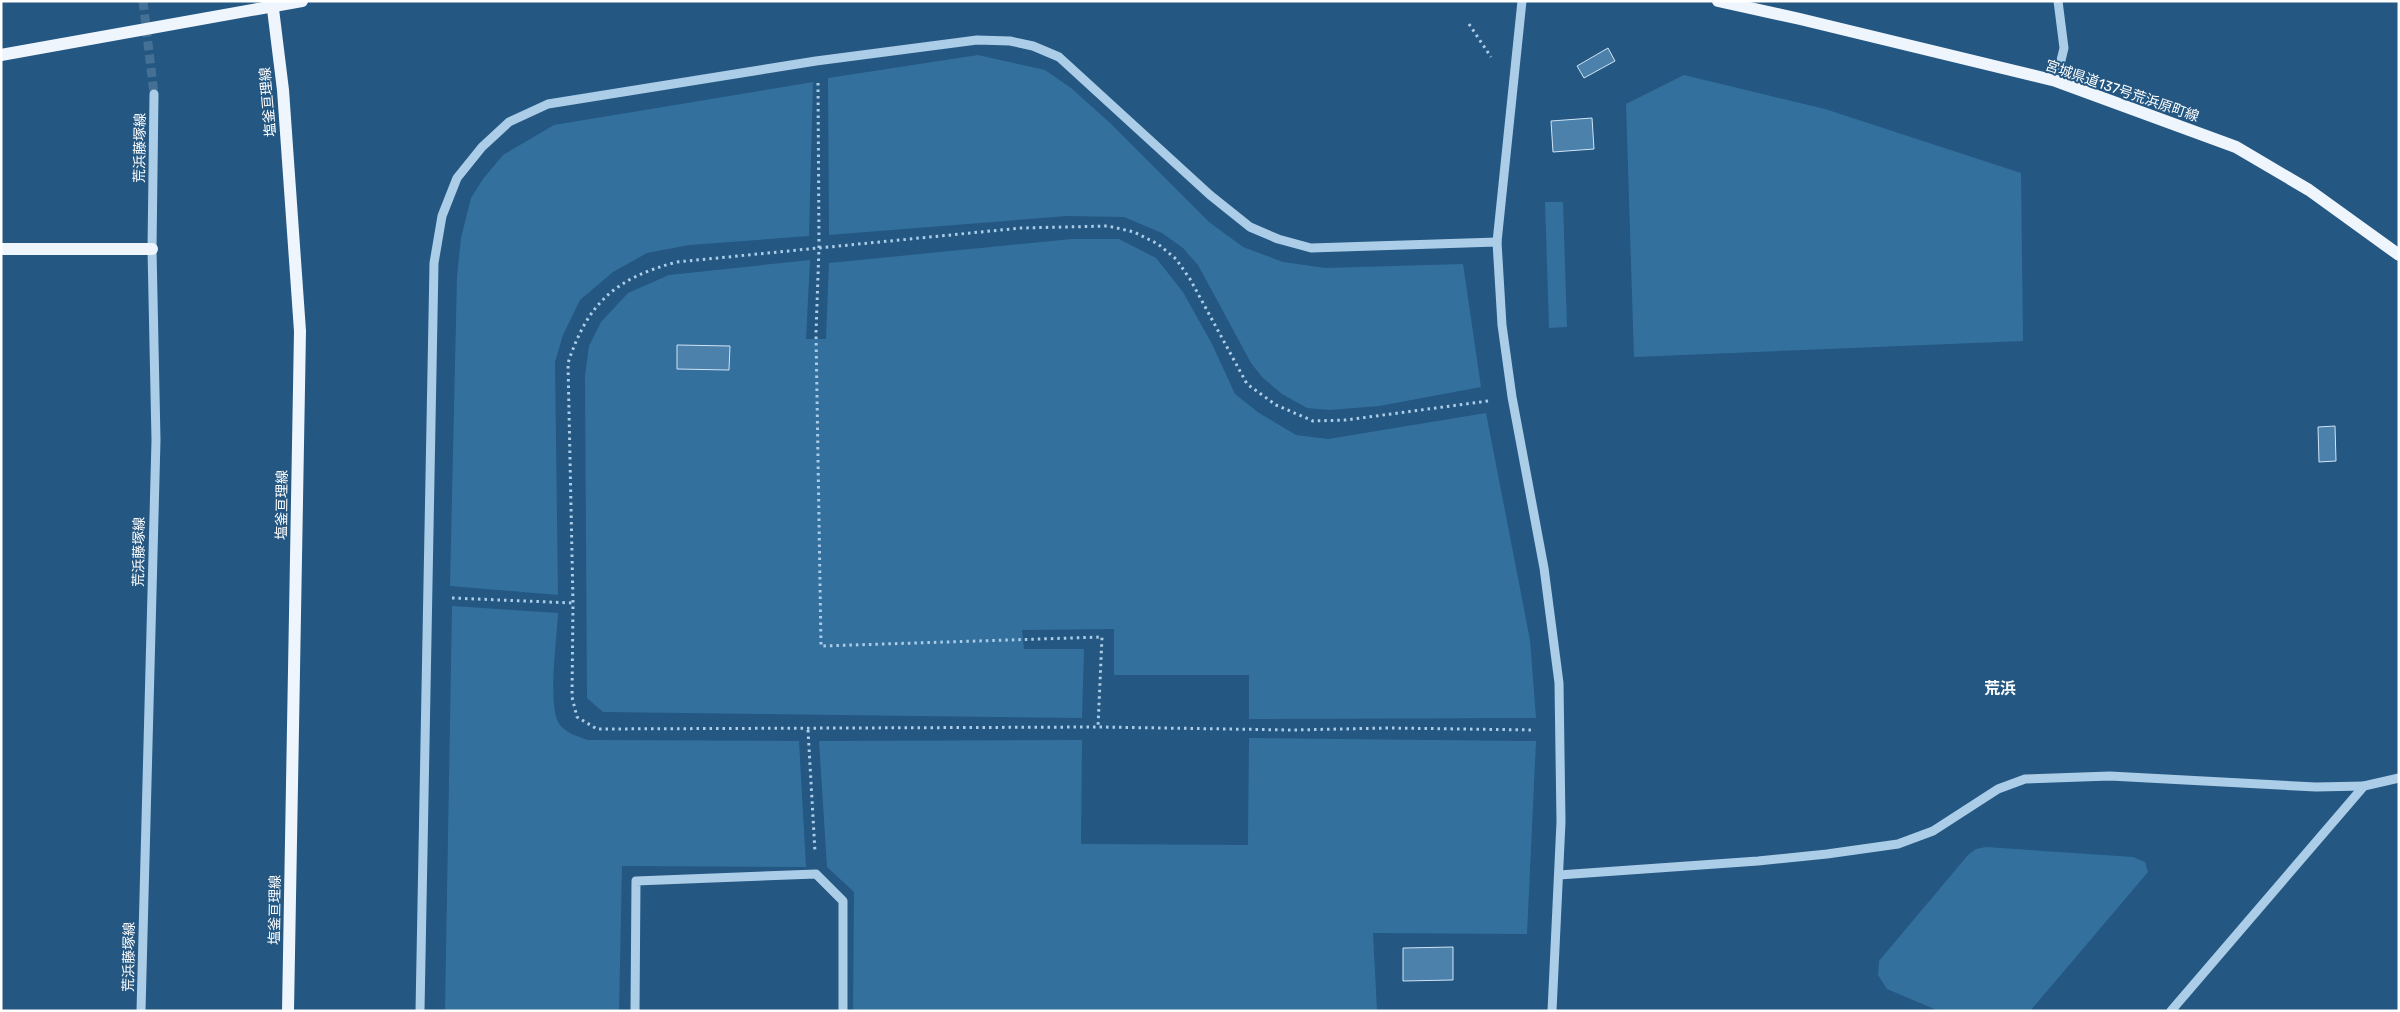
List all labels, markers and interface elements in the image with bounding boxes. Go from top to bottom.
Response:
street label: 宮城県道137号荒浜原町線 [2043,57,2201,125]
street label: 塩釜亘理線 [256,66,280,138]
street label: 荒浜藤塚線 [131,113,149,183]
street label: 塩釜亘理線 [273,470,291,540]
street label: 荒浜藤塚線 [130,517,148,587]
district label: 荒浜 [1984,679,2016,698]
street label: 塩釜亘理線 [266,875,284,945]
street label: 荒浜藤塚線 [120,922,138,992]

